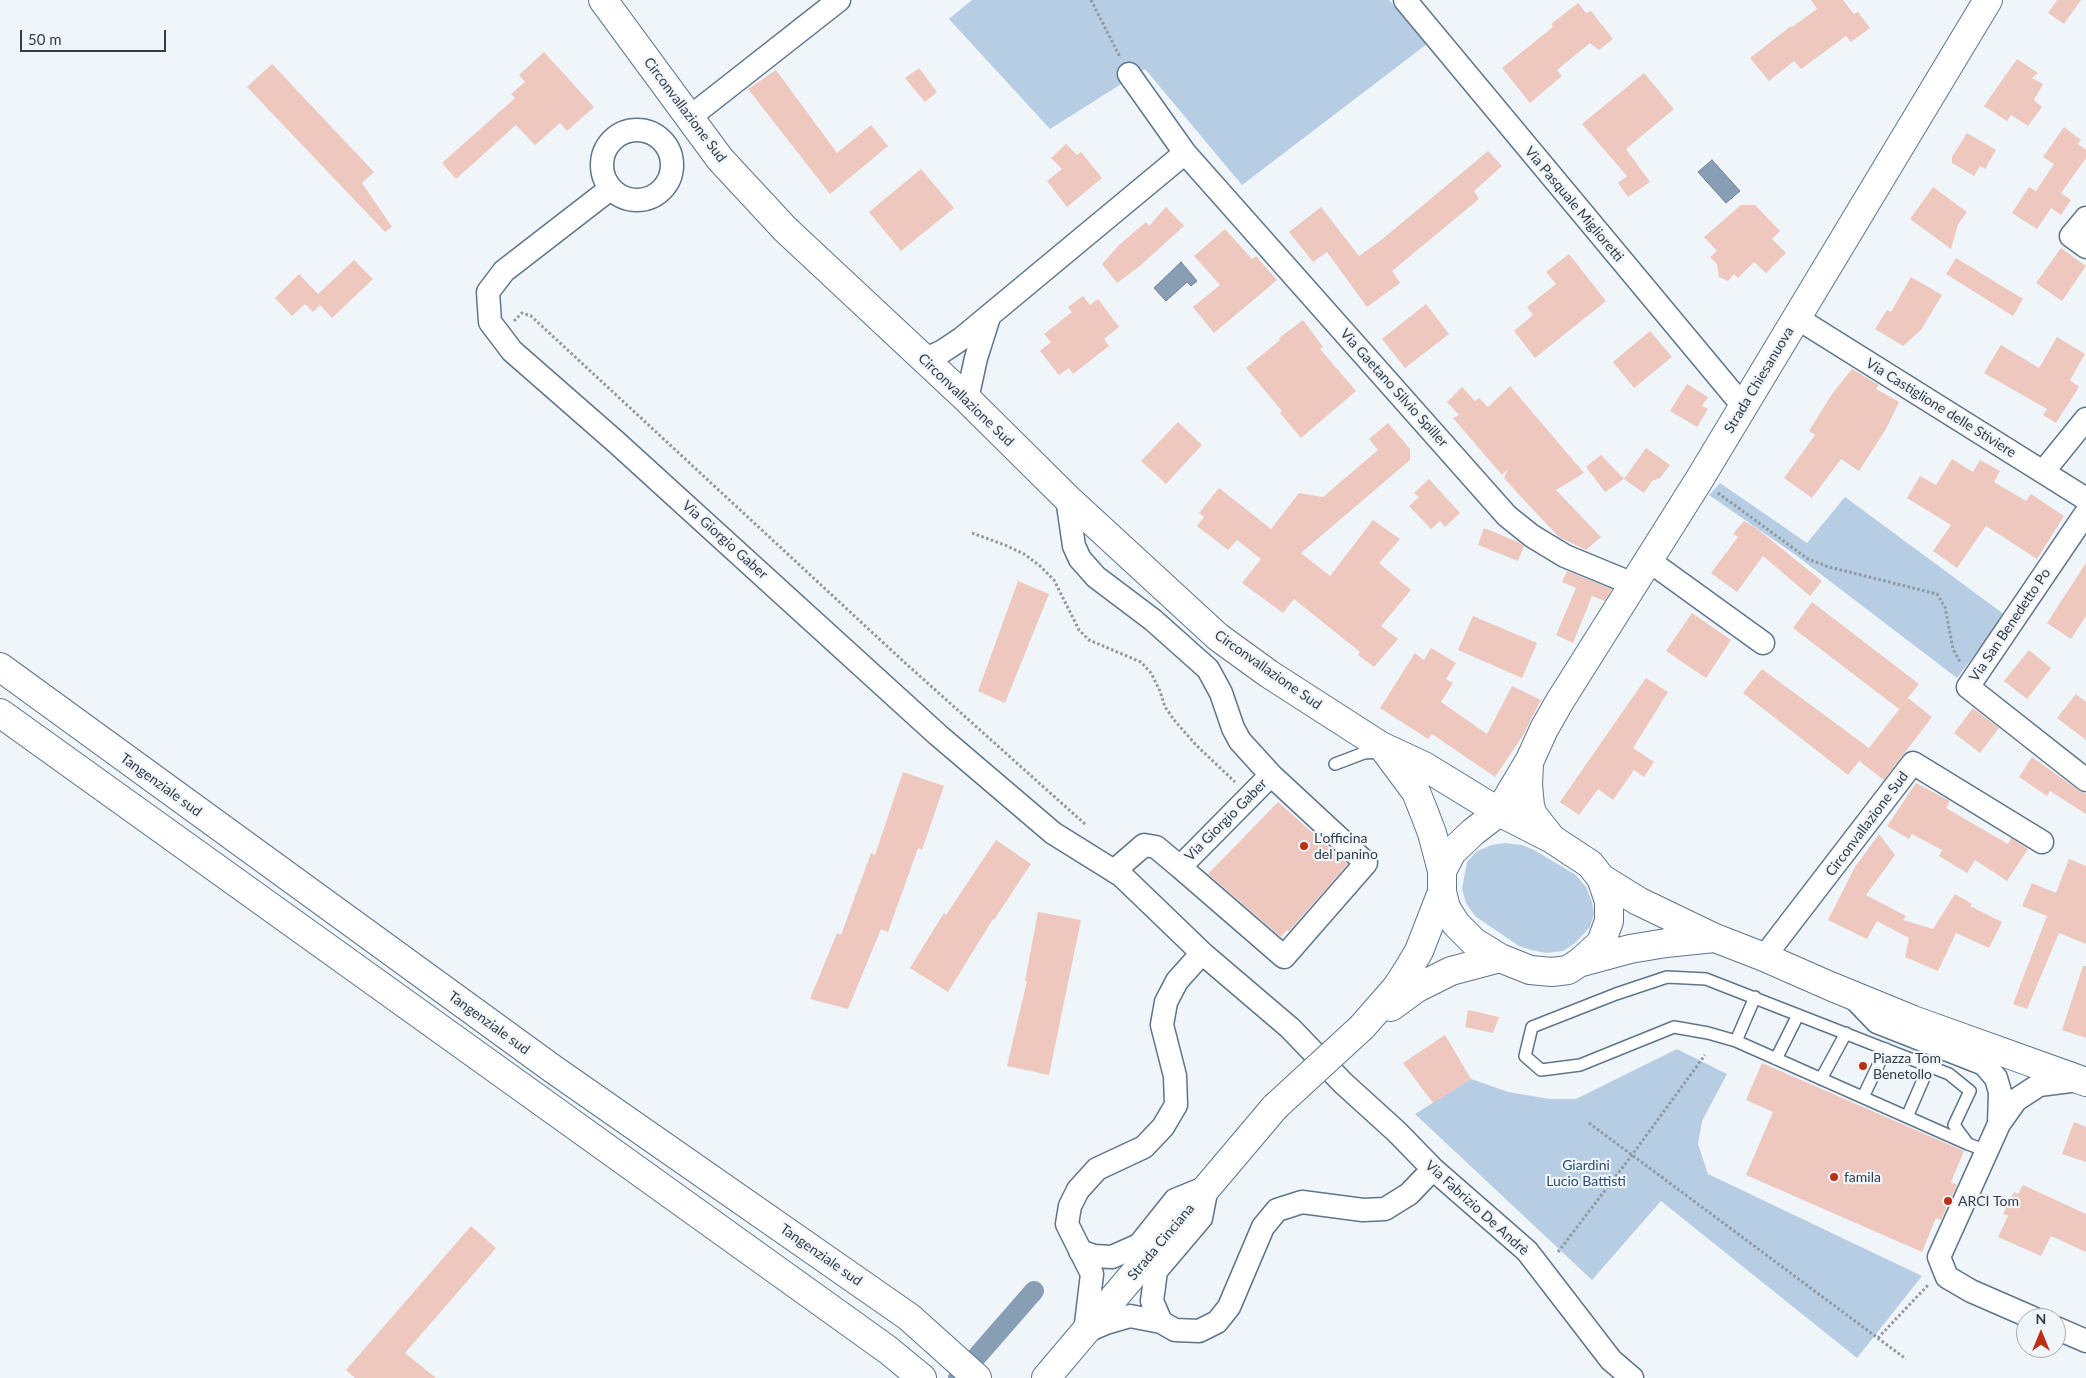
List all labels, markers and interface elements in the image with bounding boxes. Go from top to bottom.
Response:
scale bar [22,20,169,52]
text: 50 m [28,30,62,48]
street label: Circonvallazione Sud [640,54,730,166]
street label: Via Pasquale Miglioretti [1521,143,1627,265]
street label: Strada Chiesanuova [1721,324,1797,436]
street label: Via Gaetano Silvio Spiller [1336,325,1452,451]
street label: Circonvallazione Sud [915,350,1017,450]
street label: Via Castiglione delle Stiviere [1863,355,2019,461]
street label: Via Giorgio Gaber [679,497,771,583]
street label: Via San Benedetto Po [1966,565,2054,685]
street label: Circonvallazione Sud [1211,627,1325,713]
street label: Tangenziale sud [117,750,205,820]
street label: Circonvallazione Sud [1822,768,1912,880]
street label: Via Giorgio Gaber [1181,775,1271,865]
place label: L'officina del panino [1314,830,1378,862]
marker: L'officina del panino [1298,840,1310,852]
street label: Tangenziale sud [445,988,533,1058]
place label: Piazza Tom Benetollo [1873,1050,1941,1082]
marker: Piazza Tom Benetollo [1857,1060,1869,1072]
street label: Via Fabrizio De Andrè [1422,1157,1532,1259]
park label: Giardini Lucio Battisti [1546,1157,1626,1190]
place label: famila [1844,1169,1881,1185]
marker: famila [1828,1171,1840,1183]
place label: ARCI Tom [1958,1193,2019,1209]
marker: ARCI Tom [1942,1195,1954,1207]
street label: Strada Cinciana [1124,1200,1198,1284]
street label: Tangenziale sud [777,1220,865,1290]
north arrow [2016,1308,2066,1358]
text: N [2036,1310,2046,1327]

